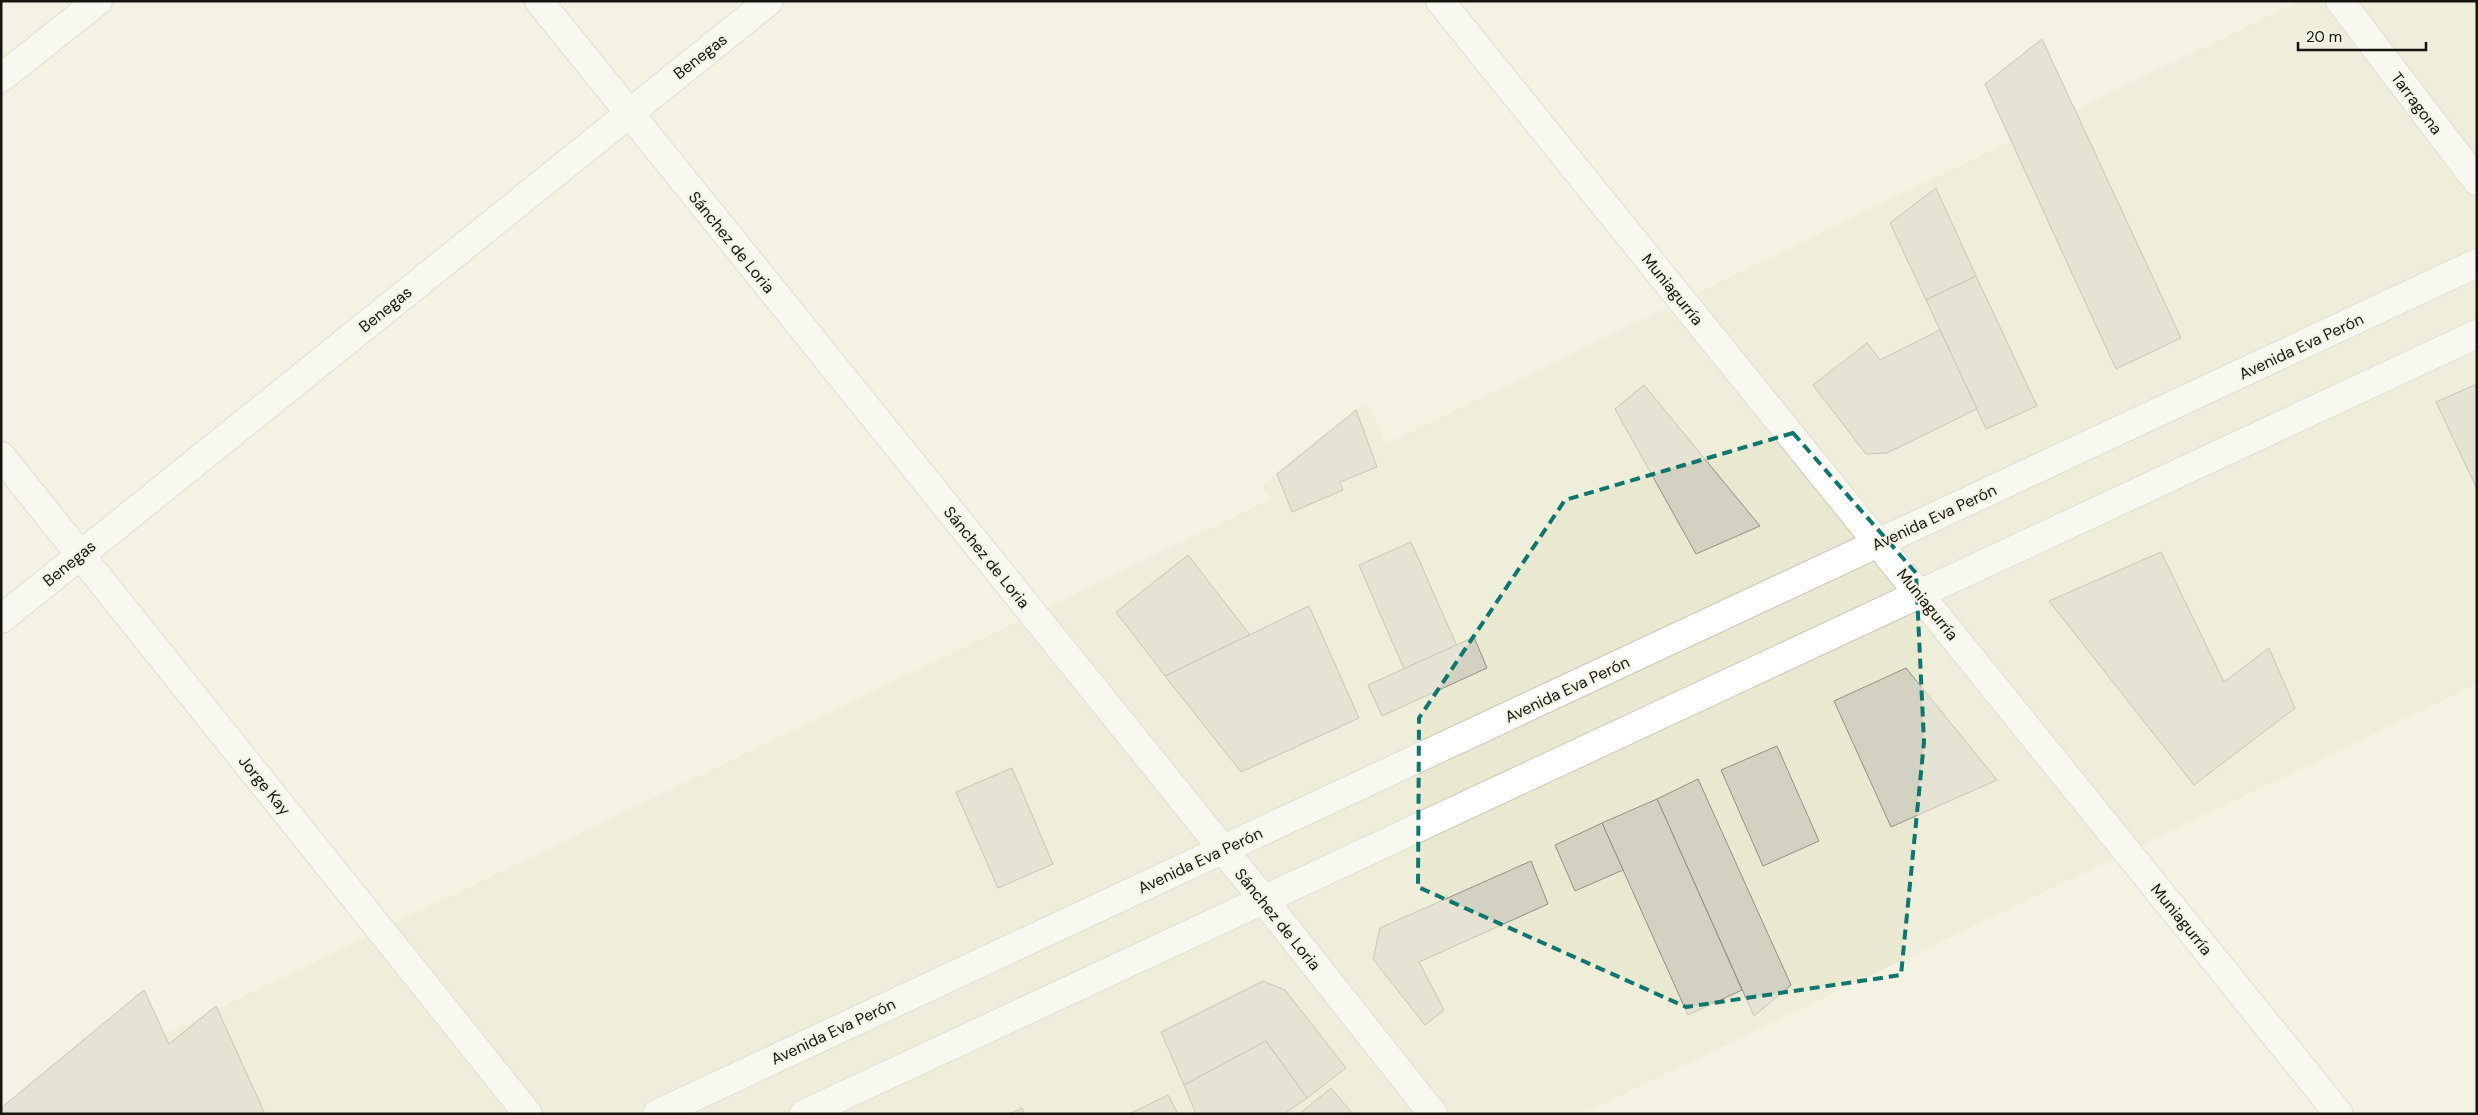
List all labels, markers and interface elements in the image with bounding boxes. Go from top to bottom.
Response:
scale bar [2298,20,2426,52]
text: 20 m [2306,27,2342,47]
street label: Benegas [669,29,731,84]
street label: Tarragona [2386,68,2447,139]
street label: Sánchez de Loria [684,187,779,298]
street label: Muniagurría [1637,249,1708,330]
street label: Benegas [354,282,416,337]
street label: Avenida Eva Perón [2236,308,2367,385]
street label: Avenida Eva Perón [1869,479,2000,556]
street label: Sánchez de Loria [939,502,1034,613]
street label: Benegas [38,536,100,591]
street label: Muniagurría [1892,564,1963,645]
street label: Avenida Eva Perón [1502,651,1633,728]
street label: Jorge Kay [234,751,295,820]
street label: Avenida Eva Perón [1135,822,1266,899]
street label: Sánchez de Loria [1230,864,1325,975]
street label: Muniagurría [2146,879,2217,960]
street label: Avenida Eva Perón [768,993,899,1070]

